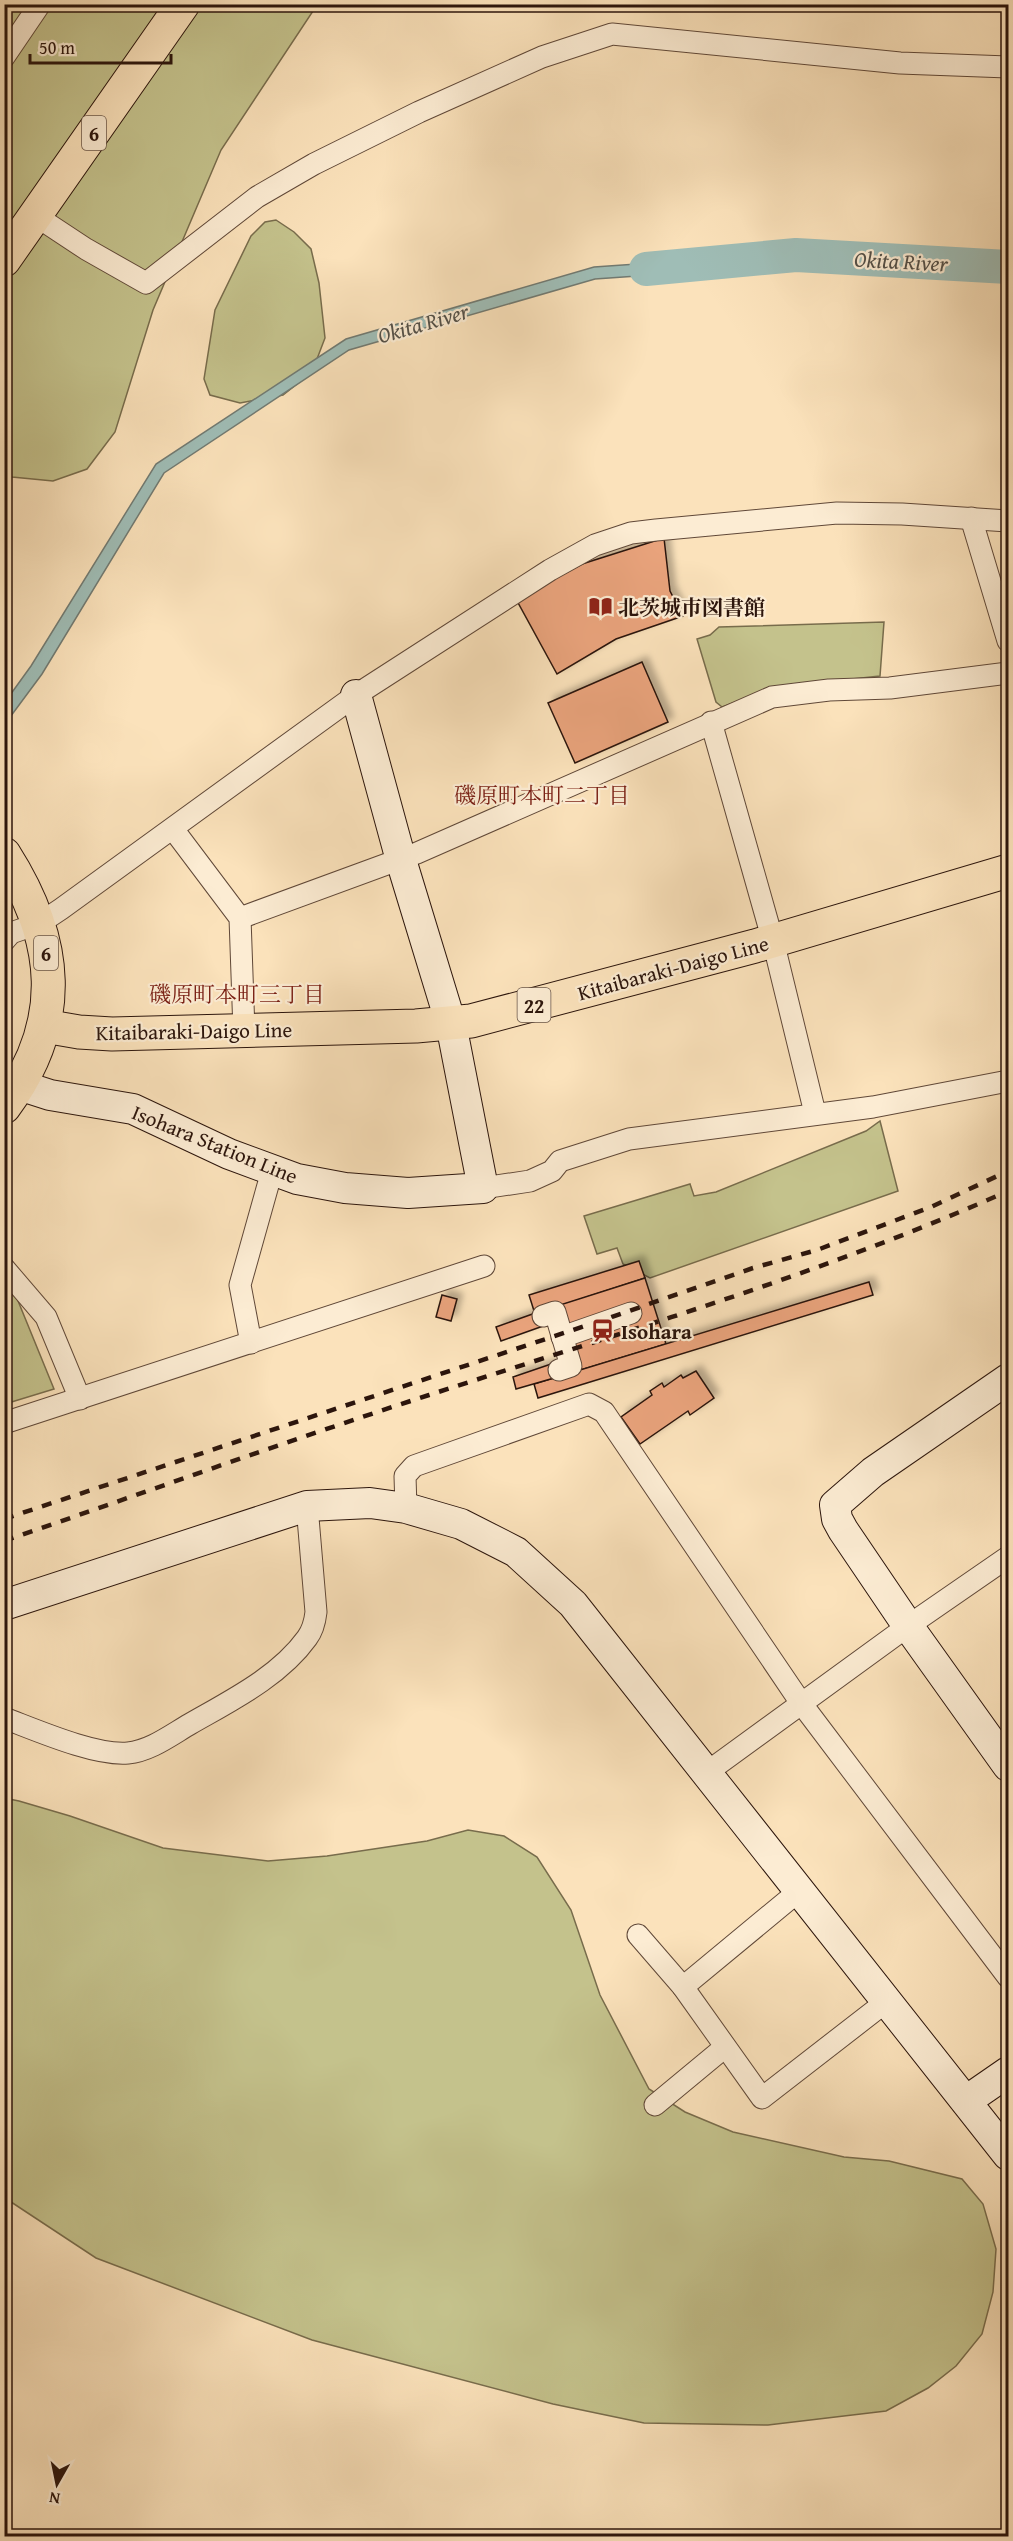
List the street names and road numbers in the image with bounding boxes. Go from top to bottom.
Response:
road number: 6 [82,116,106,150]
street label: Kitaibaraki-Daigo Line [574,928,772,1008]
road number: 6 [34,936,58,970]
road number: 22 [518,988,550,1022]
street label: Kitaibaraki-Daigo Line [95,1014,293,1048]
street label: Isohara Station Line [128,1097,303,1191]

